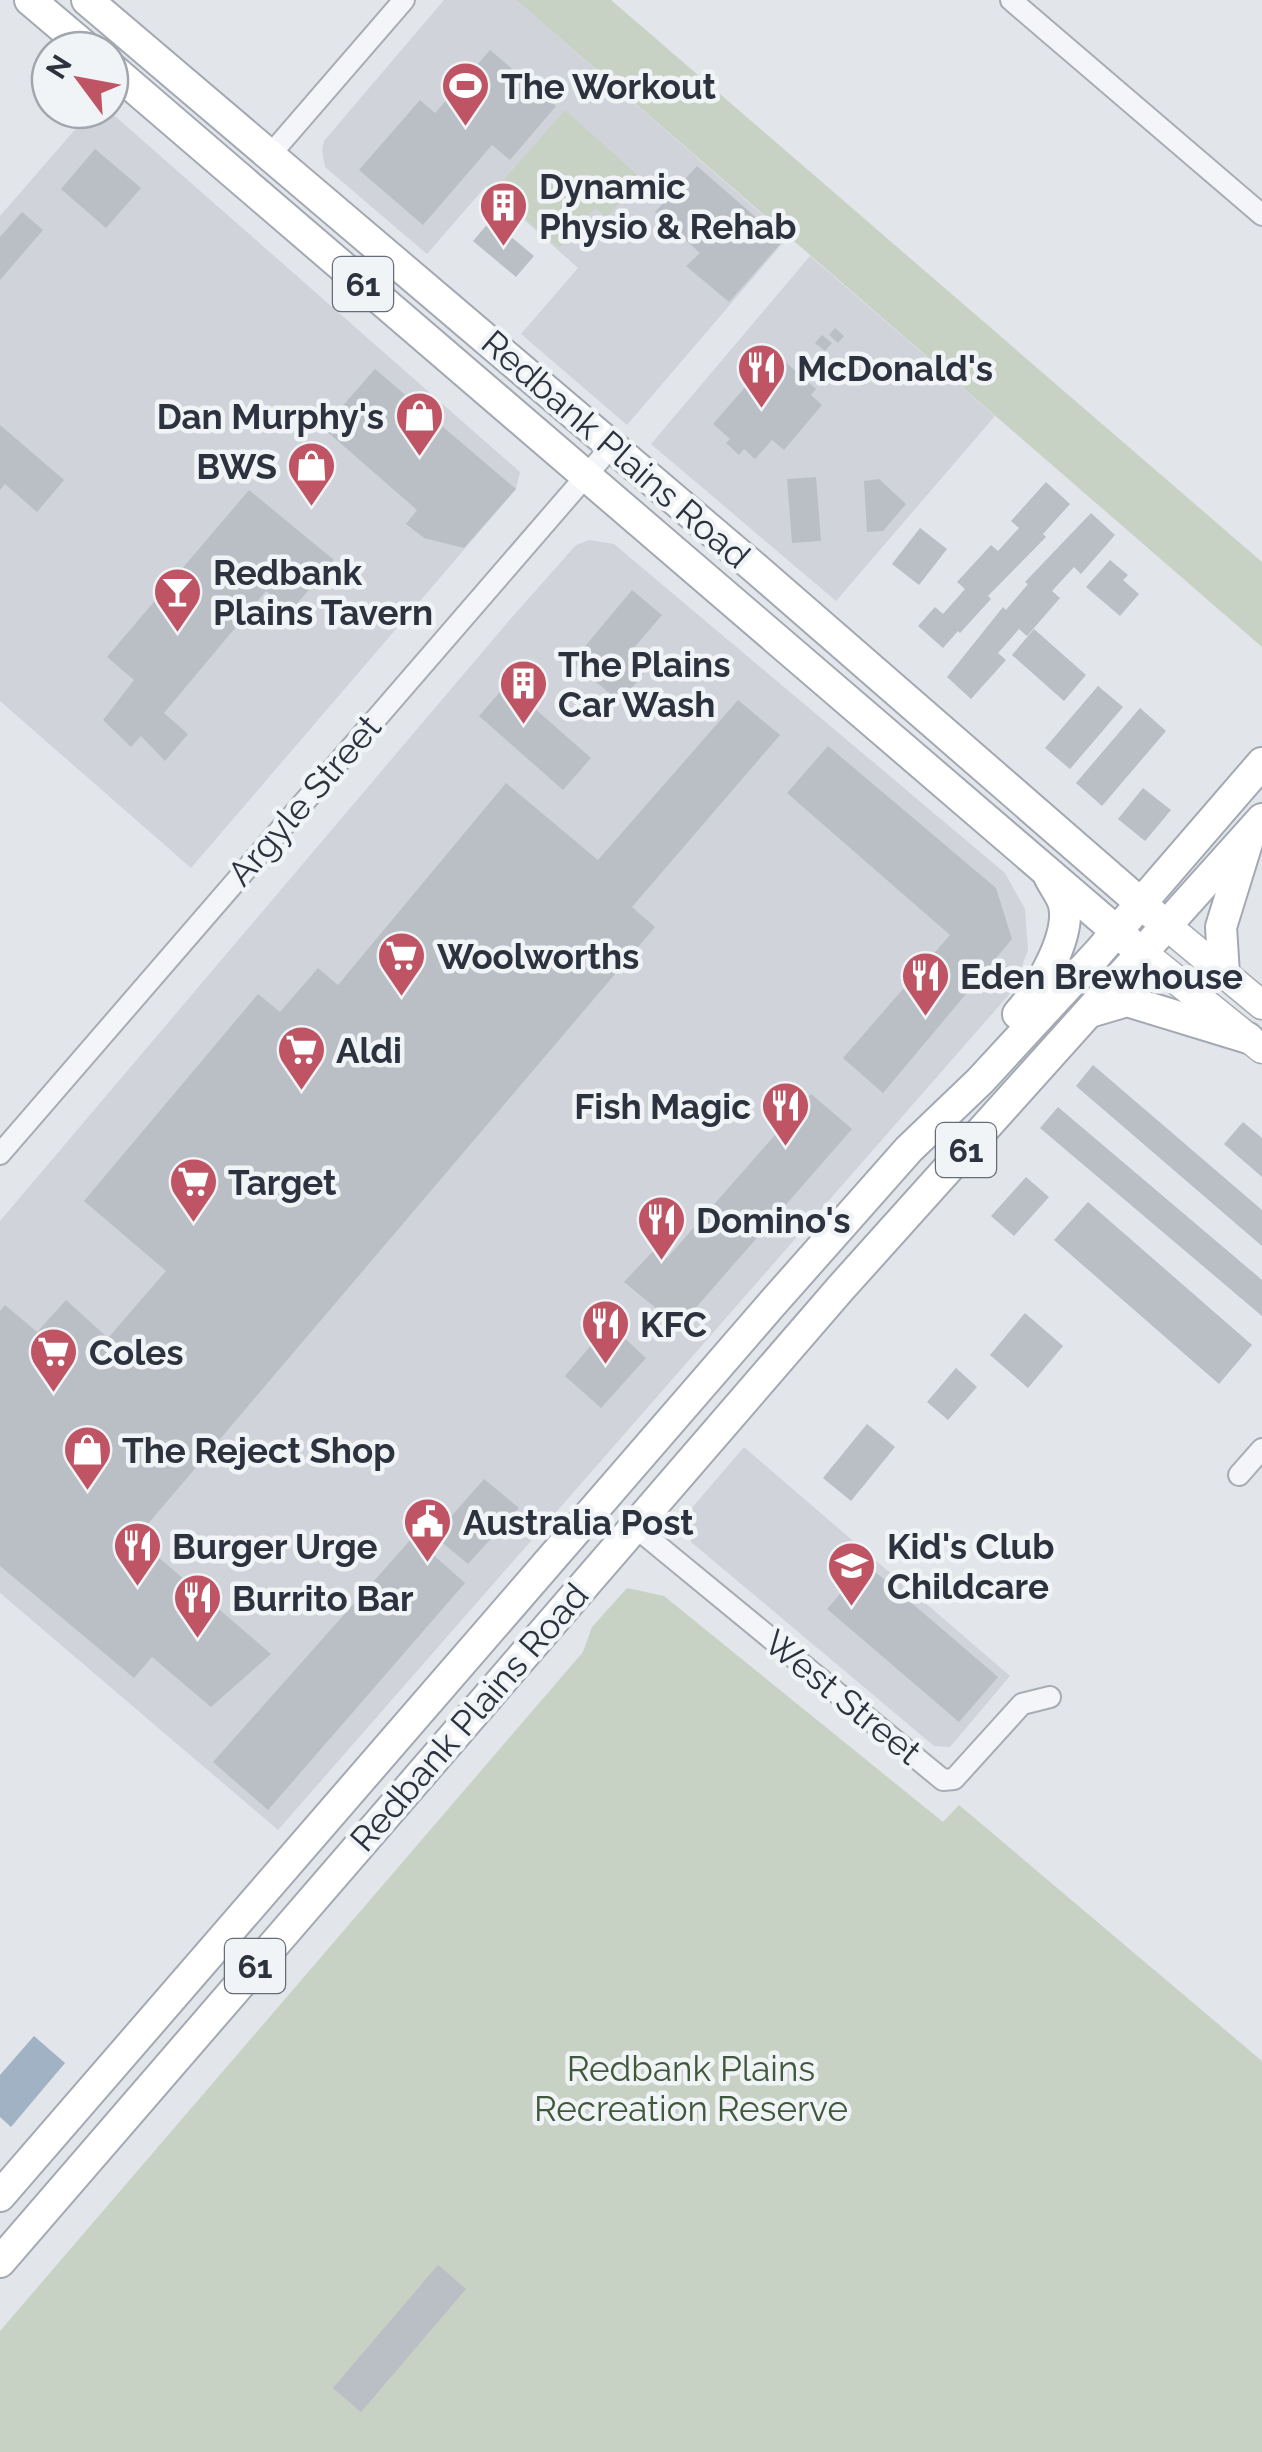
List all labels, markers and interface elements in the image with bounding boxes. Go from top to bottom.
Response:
north arrow [30,30,130,130]
text: N [40,49,79,85]
sports icon: The Workout [440,60,492,128]
place label: The Workout [501,66,716,107]
place label: Dynamic Physio & Rehab [539,166,797,247]
building icon: Dynamic Physio & Rehab [478,180,530,248]
road number: 61 [333,257,393,311]
street label: Redbank Plains Road [474,322,758,576]
restaurant icon: McDonald's [736,342,788,410]
place label: McDonald's [797,348,993,389]
shop icon: Dan Murphy's [393,390,445,458]
place label: Dan Murphy's [157,396,384,437]
shop icon: BWS [286,440,338,508]
place label: BWS [196,446,277,487]
place label: Redbank Plains Tavern [213,552,433,633]
bar icon: Redbank Plains Tavern [152,566,204,634]
place label: The Plains Car Wash [558,644,731,725]
building icon: The Plains Car Wash [497,658,549,726]
street label: Argyle Street [219,706,389,893]
supermarket icon: Woolworths [376,930,428,998]
place label: Woolworths [437,936,639,977]
restaurant icon: Eden Brewhouse [899,950,951,1018]
place label: Eden Brewhouse [960,956,1243,997]
supermarket icon: Aldi [275,1024,327,1092]
place label: Aldi [336,1030,402,1071]
restaurant icon: Fish Magic [760,1080,812,1148]
place label: Fish Magic [574,1086,751,1127]
road number: 61 [936,1123,996,1177]
supermarket icon: Target [167,1156,219,1224]
place label: Target [228,1162,337,1203]
restaurant icon: Domino's [635,1194,687,1262]
place label: Domino's [696,1200,851,1241]
restaurant icon: KFC [579,1298,631,1366]
place label: KFC [640,1304,707,1345]
supermarket icon: Coles [28,1326,80,1394]
place label: Coles [89,1332,184,1373]
shop icon: The Reject Shop [61,1424,113,1492]
place label: The Reject Shop [122,1430,395,1471]
public building icon: Australia Post [402,1496,454,1564]
place label: Australia Post [463,1502,694,1543]
restaurant icon: Burger Urge [111,1520,163,1588]
place label: Burger Urge [172,1526,378,1567]
place label: Kid's Club Childcare [887,1526,1054,1607]
school or university icon: Kid's Club Childcare [826,1540,878,1608]
restaurant icon: Burrito Bar [171,1572,223,1640]
street label: Redbank Plains Road [342,1575,596,1859]
place label: Burrito Bar [232,1578,414,1619]
street label: West Street [757,1621,930,1773]
road number: 61 [225,1939,285,1993]
park label: Redbank Plains Recreation Reserve [534,2048,848,2129]

